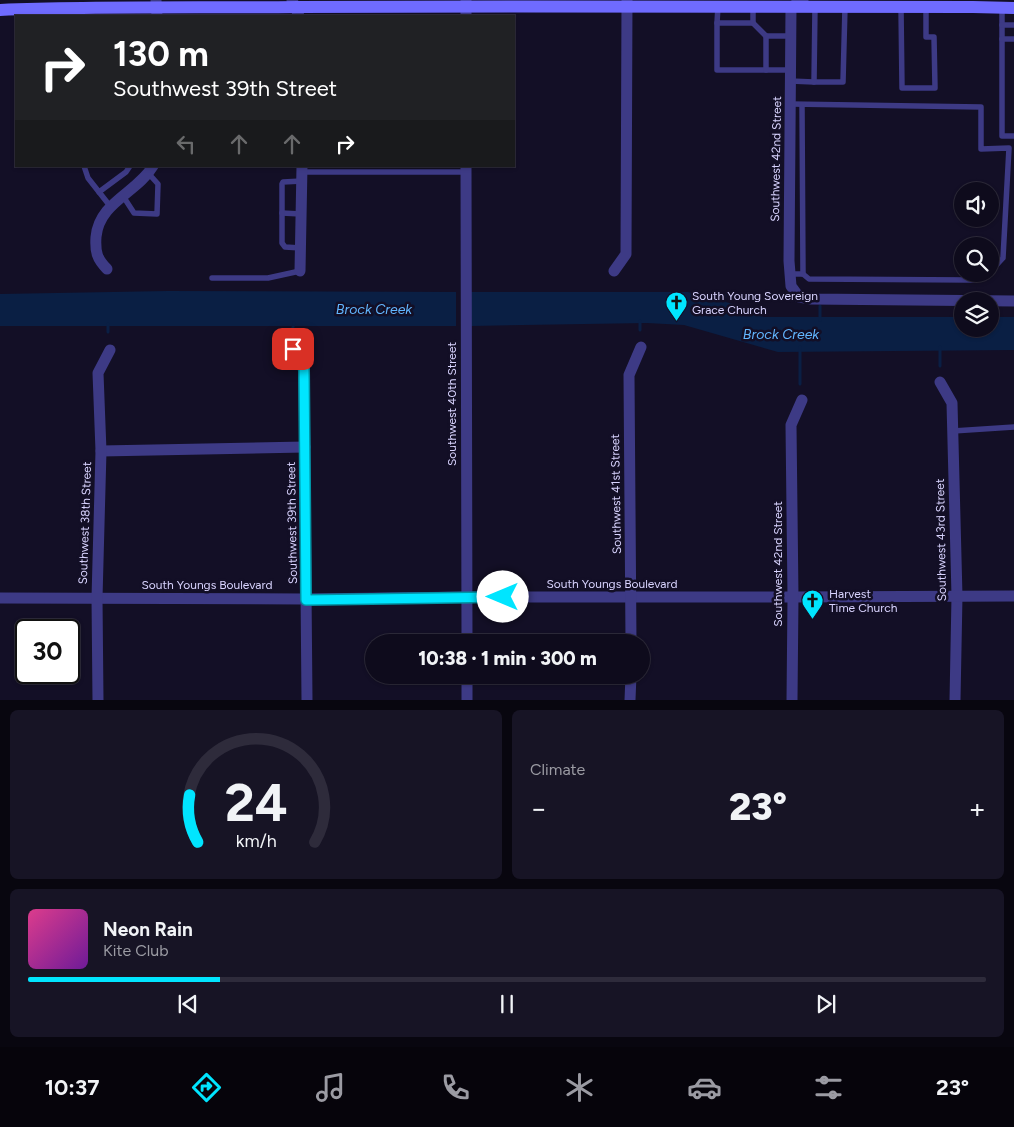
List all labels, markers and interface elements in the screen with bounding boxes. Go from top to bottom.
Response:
text: 130 m [113,33,209,75]
icon: right [30,35,95,100]
text: Southwest 39th Street [113,75,337,102]
street label: Southwest 42nd Street [768,96,784,222]
icon: left [172,130,200,158]
icon: ahead [225,130,253,158]
icon: ahead [278,130,306,158]
icon: right [331,130,359,158]
map controls [954,182,999,337]
button: sound [954,182,999,227]
button: search [954,237,999,282]
place label: South Young Sovereign Grace Church [692,289,818,317]
church icon: South Young Sovereign Grace Church [664,291,688,322]
button: layers [954,292,999,337]
water label: Brock Creek [336,301,413,318]
water label: Brock Creek [743,326,820,343]
pin [272,328,314,370]
icon: arrive [279,335,307,363]
street label: Southwest 40th Street [445,342,459,466]
street label: Southwest 41st Street [608,433,624,554]
street label: Southwest 38th Street [76,461,94,585]
street label: Southwest 39th Street [284,461,300,584]
street label: Southwest 43rd Street [933,478,949,601]
street label: Southwest 42nd Street [771,501,785,627]
position arrow [476,570,528,622]
street label: South Youngs Boulevard [546,577,678,591]
street label: South Youngs Boulevard [141,578,273,592]
place label: Harvest Time Church [829,587,898,615]
church icon: Harvest Time Church [801,589,825,620]
speed limit sign: 30 [15,619,80,684]
text: 10:38 · 1 min · 300 m [418,647,597,670]
text: Climate [530,760,585,779]
text: 24 [224,772,288,834]
text: 23° [729,784,787,830]
text: − [530,791,547,825]
text: + [969,791,986,825]
text: km/h [236,830,276,851]
text: Neon Rain [103,918,193,941]
text: Kite Club [103,941,169,960]
icon: previous [174,990,202,1018]
icon: pause [493,990,521,1018]
icon: next [812,990,840,1018]
icon: directions [189,1070,224,1105]
icon: music [313,1070,348,1105]
icon: phone [438,1070,473,1105]
icon: climate [562,1070,597,1105]
icon: car [687,1070,722,1105]
icon: filters [811,1070,846,1105]
text: 10:37 [45,1074,99,1101]
text: 23° [936,1074,969,1101]

